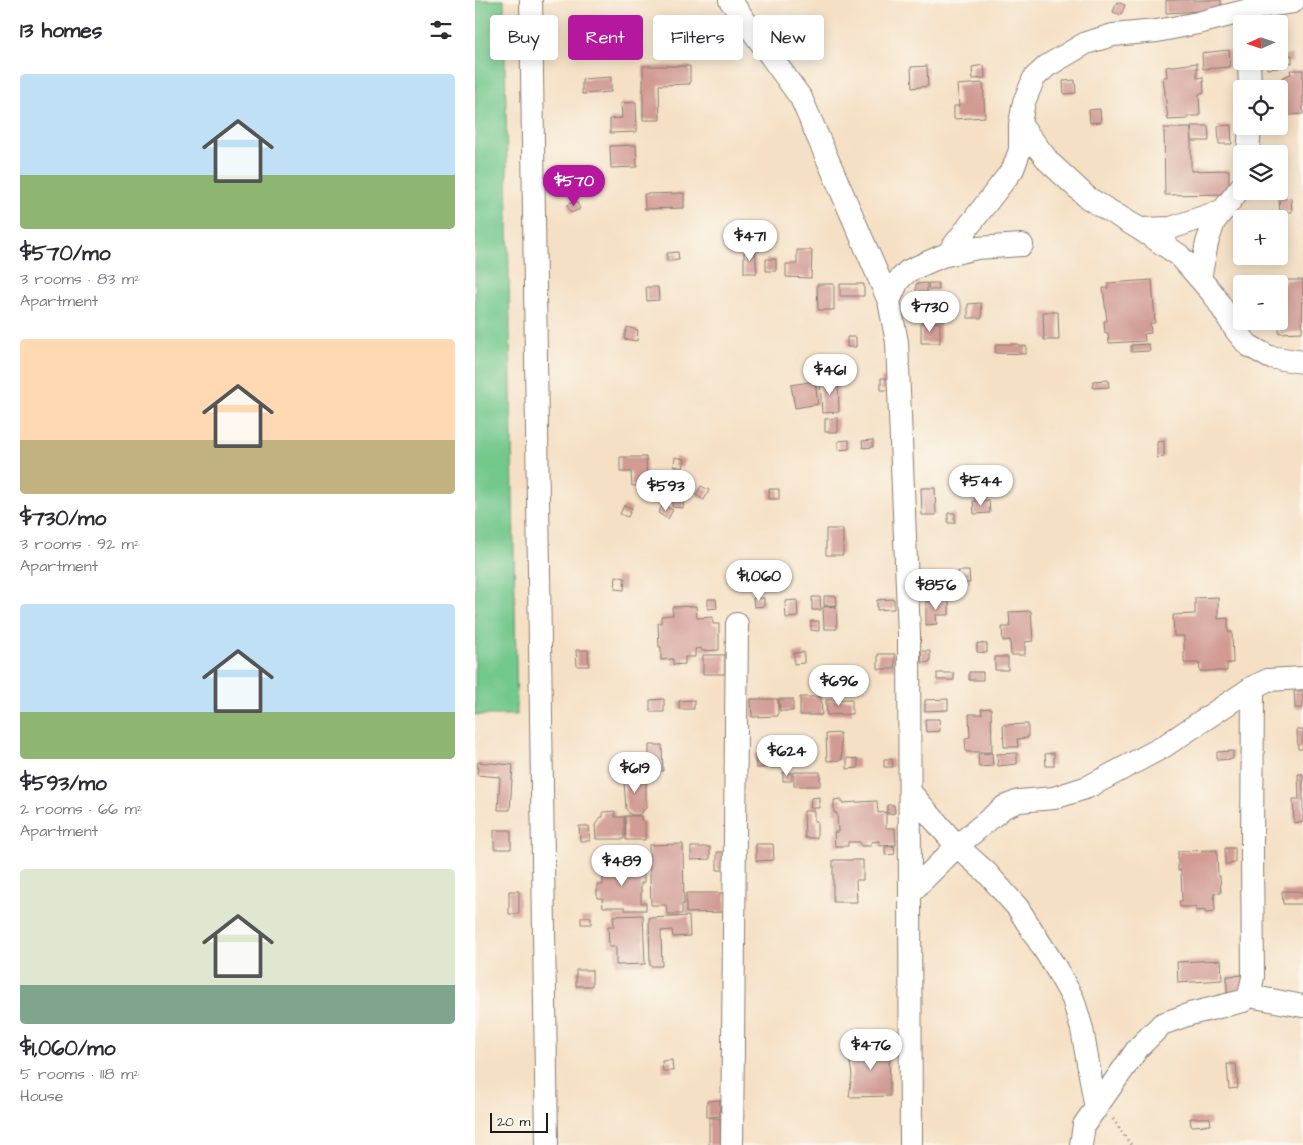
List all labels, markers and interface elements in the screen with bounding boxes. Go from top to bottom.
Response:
chip: Buy [490,15,558,60]
chip: Rent [568,15,643,60]
chip: Filters [653,15,743,60]
chip: New [753,15,824,60]
north arrow [1233,15,1287,70]
map controls [1233,15,1288,330]
text: 13 homes [20,16,102,45]
icon: filters [427,16,455,44]
button: locate [1233,80,1288,135]
icon: home [193,106,283,196]
button: layers [1233,145,1288,200]
pin: $570 [544,164,604,207]
text: $570 [554,170,594,192]
button: + [1233,210,1288,265]
pin: $471 [720,220,780,262]
text: $471 [734,225,766,247]
text: $570/mo [20,239,110,268]
text: 3 rooms · 83 m² [20,268,140,290]
button: − [1233,275,1288,330]
text: Apartment [20,290,98,312]
pin: $730 [900,290,960,333]
text: $730 [912,296,948,318]
pin: $461 [800,354,860,396]
text: $461 [814,359,846,381]
icon: home [193,371,283,461]
pin: $544 [951,464,1011,507]
pin: $593 [636,470,696,512]
text: $544 [960,470,1002,492]
text: $593 [647,475,685,497]
text: $730/mo [20,504,106,533]
text: 3 rooms · 92 m² [20,533,140,555]
text: Apartment [20,555,98,577]
pin: $1,060 [718,560,800,602]
text: $1,060 [737,565,781,587]
pin: $856 [906,568,966,611]
text: $856 [916,574,956,596]
icon: home [193,636,283,726]
pin: $696 [809,664,869,707]
text: $696 [820,670,858,692]
pin: $624 [757,734,817,777]
text: $624 [768,740,806,762]
pin: $619 [605,752,665,794]
text: $619 [620,757,650,779]
text: $593/mo [20,769,107,798]
text: 2 rooms · 66 m² [20,798,143,820]
text: Apartment [20,820,98,842]
pin: $489 [592,844,652,887]
text: $489 [602,850,642,872]
icon: home [193,901,283,991]
pin: $476 [841,1028,901,1071]
text: $1,060/mo [20,1034,115,1063]
text: $476 [851,1034,891,1056]
text: 5 rooms · 118 m² [20,1063,139,1085]
text: House [20,1085,64,1107]
scale bar [490,1110,547,1133]
text: 20 m [497,1112,530,1132]

